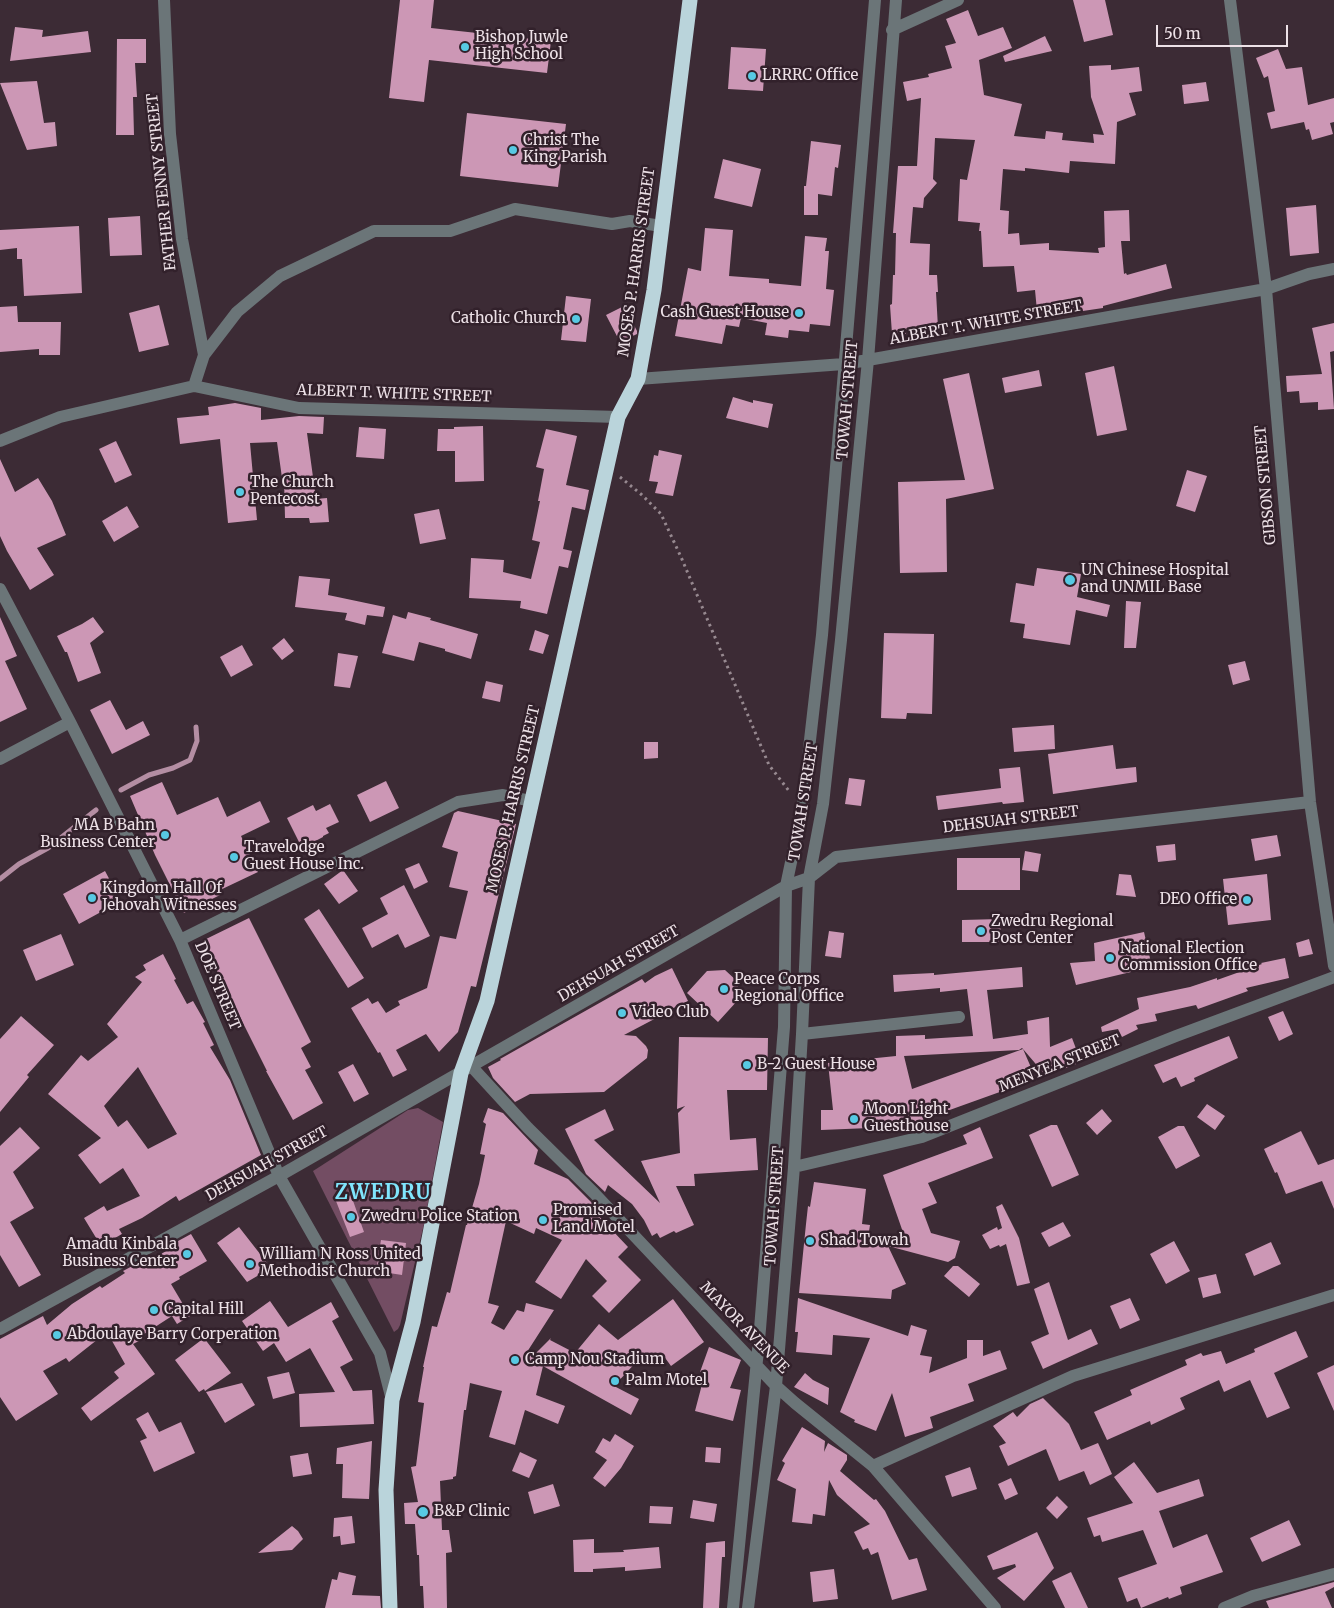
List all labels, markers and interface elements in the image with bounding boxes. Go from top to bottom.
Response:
scale bar [1159,15,1292,47]
text: 50 m [1164,24,1201,43]
place label: Bishop Juwle High School [475,29,568,64]
marker: Bishop Juwle High School [459,41,471,53]
place label: LRRRC Office [762,67,858,85]
marker: LRRRC Office [746,70,758,82]
street label: FATHER FENNY STREET [144,92,180,272]
place label: Christ The King Parish [523,132,607,167]
marker: Christ The King Parish [507,144,519,156]
street label: MOSES P. HARRIS STREET [615,166,659,358]
street label: ALBERT T. WHITE STREET [888,297,1084,349]
place label: Cash Guest House [660,304,789,322]
marker: Cash Guest House [793,307,805,319]
place label: Catholic Church [451,310,566,328]
marker: Catholic Church [570,313,582,325]
street label: TOWAH STREET [834,339,862,461]
street label: ALBERT T. WHITE STREET [296,382,492,406]
street label: GIBSON STREET [1252,424,1280,546]
place label: The Church Pentecost [250,474,334,509]
marker: The Church Pentecost [234,486,246,498]
place label: UN Chinese Hospital and UNMIL Base [1081,562,1229,597]
marker: UN Chinese Hospital and UNMIL Base [1063,573,1077,587]
street label: MOSES P. HARRIS STREET [484,704,544,894]
street label: TOWAH STREET [786,741,822,863]
street label: DEHSUAH STREET [942,803,1080,837]
place label: MA B Bahn Business Center [40,817,155,852]
marker: MA B Bahn Business Center [159,829,171,841]
place label: Travelodge Guest House Inc. [244,839,364,874]
marker: Travelodge Guest House Inc. [228,851,240,863]
place label: Kingdom Hall Of Jehovah Witnesses [102,880,237,915]
place label: DEO Office [1159,891,1237,909]
marker: Kingdom Hall Of Jehovah Witnesses [86,892,98,904]
marker: DEO Office [1241,894,1253,906]
place label: Zwedru Regional Post Center [991,913,1113,948]
street label: DEHSUAH STREET [555,922,683,1006]
marker: Zwedru Regional Post Center [975,925,987,937]
street label: DOE STREET [190,939,244,1033]
place label: National Election Commission Office [1120,940,1257,975]
marker: National Election Commission Office [1104,952,1116,964]
place label: Peace Corps Regional Office [734,971,844,1006]
marker: Peace Corps Regional Office [718,983,730,995]
place label: Video Club [632,1004,709,1022]
marker: Video Club [616,1007,628,1019]
street label: MENYEA STREET [997,1031,1123,1097]
place label: B-2 Guest House [757,1056,875,1074]
marker: B-2 Guest House [741,1059,753,1071]
place label: Moon Light Guesthouse [864,1101,948,1136]
marker: Moon Light Guesthouse [848,1113,860,1125]
street label: DEHSUAH STREET [203,1123,331,1205]
street label: TOWAH STREET [762,1145,788,1267]
district label: ZWEDRU [334,1181,432,1205]
place label: Promised Land Motel [553,1202,635,1237]
place label: Zwedru Police Station [361,1208,518,1226]
marker: Zwedru Police Station [345,1211,357,1223]
marker: Promised Land Motel [537,1214,549,1226]
place label: Shad Towah [820,1232,909,1250]
marker: Shad Towah [804,1235,816,1247]
place label: Amadu Kinbala Business Center [62,1236,177,1271]
place label: William N Ross United Methodist Church [260,1246,421,1281]
marker: Amadu Kinbala Business Center [181,1248,193,1260]
marker: William N Ross United Methodist Church [244,1258,256,1270]
street label: MAYOR AVENUE [696,1279,792,1377]
place label: Capital Hill [164,1301,244,1319]
marker: Capital Hill [148,1304,160,1316]
place label: Abdoulaye Barry Corperation [67,1326,278,1344]
marker: Abdoulaye Barry Corperation [51,1329,63,1341]
place label: Camp Nou Stadium [525,1351,664,1369]
marker: Camp Nou Stadium [509,1354,521,1366]
place label: Palm Motel [625,1372,707,1390]
marker: Palm Motel [609,1375,621,1387]
place label: B&P Clinic [434,1503,510,1521]
marker: B&P Clinic [416,1505,430,1519]

